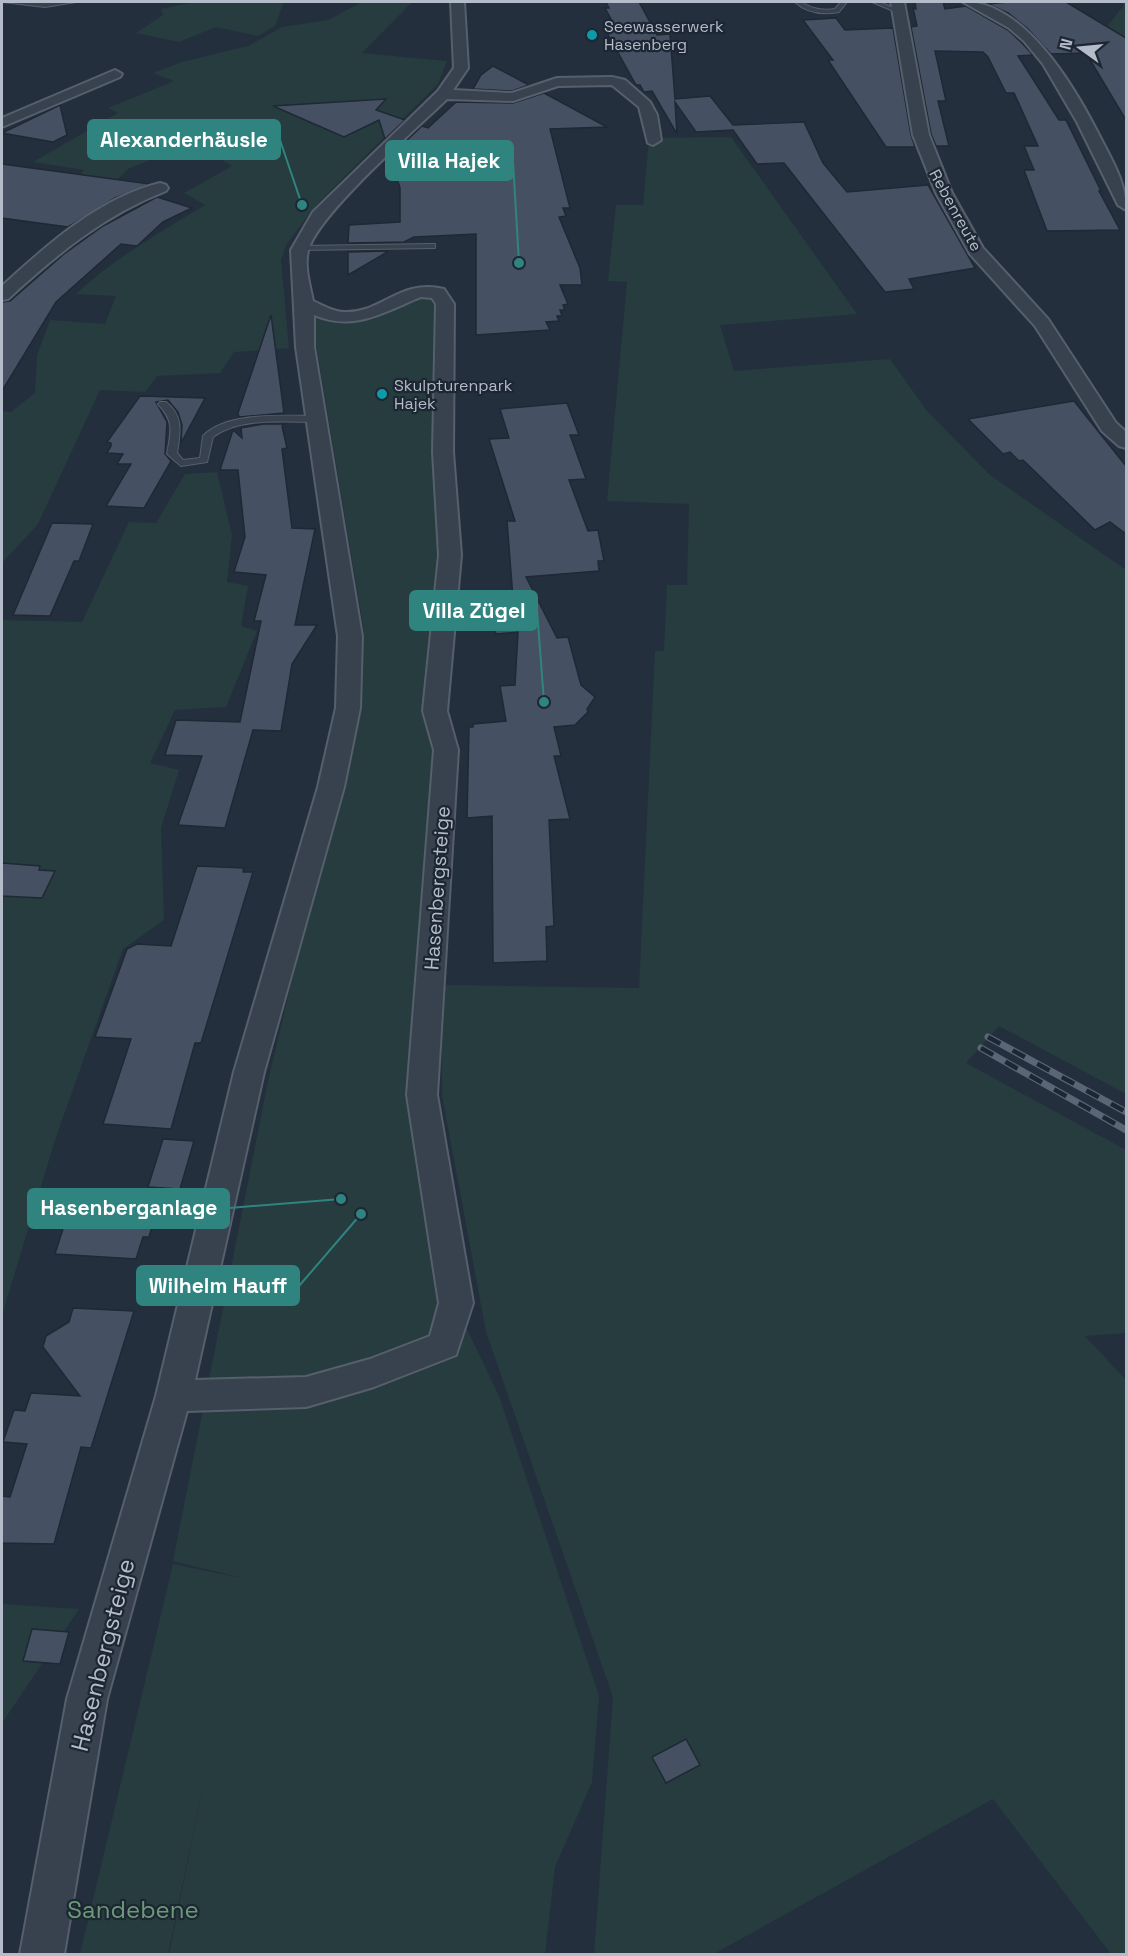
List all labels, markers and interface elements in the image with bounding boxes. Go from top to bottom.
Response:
place label: Seewasserwerk Hasenberg [604,16,724,55]
north arrow [1050,18,1110,78]
marker: Seewasserwerk Hasenberg [585,28,599,42]
text: N [1054,36,1078,52]
callout: Alexanderhäusle [88,120,280,159]
text: Alexanderhäusle [100,126,268,153]
callout: Villa Hajek [386,141,513,180]
text: Villa Hajek [398,147,501,174]
street label: Rebenreute [924,165,987,255]
place label: Skulpturenpark Hajek [394,375,513,414]
marker: Skulpturenpark Hajek [375,387,389,401]
callout: Villa Zügel [410,591,537,630]
text: Villa Zügel [422,597,526,624]
street label: Hasenbergsteige [418,805,456,971]
callout: Hasenberganlage [28,1189,229,1228]
text: Hasenberganlage [41,1194,217,1221]
callout: Wilhelm Hauff [137,1266,299,1305]
text: Wilhelm Hauff [149,1272,287,1299]
street label: Hasenbergsteige [64,1555,141,1754]
park label: Sandebene [67,1894,199,1925]

